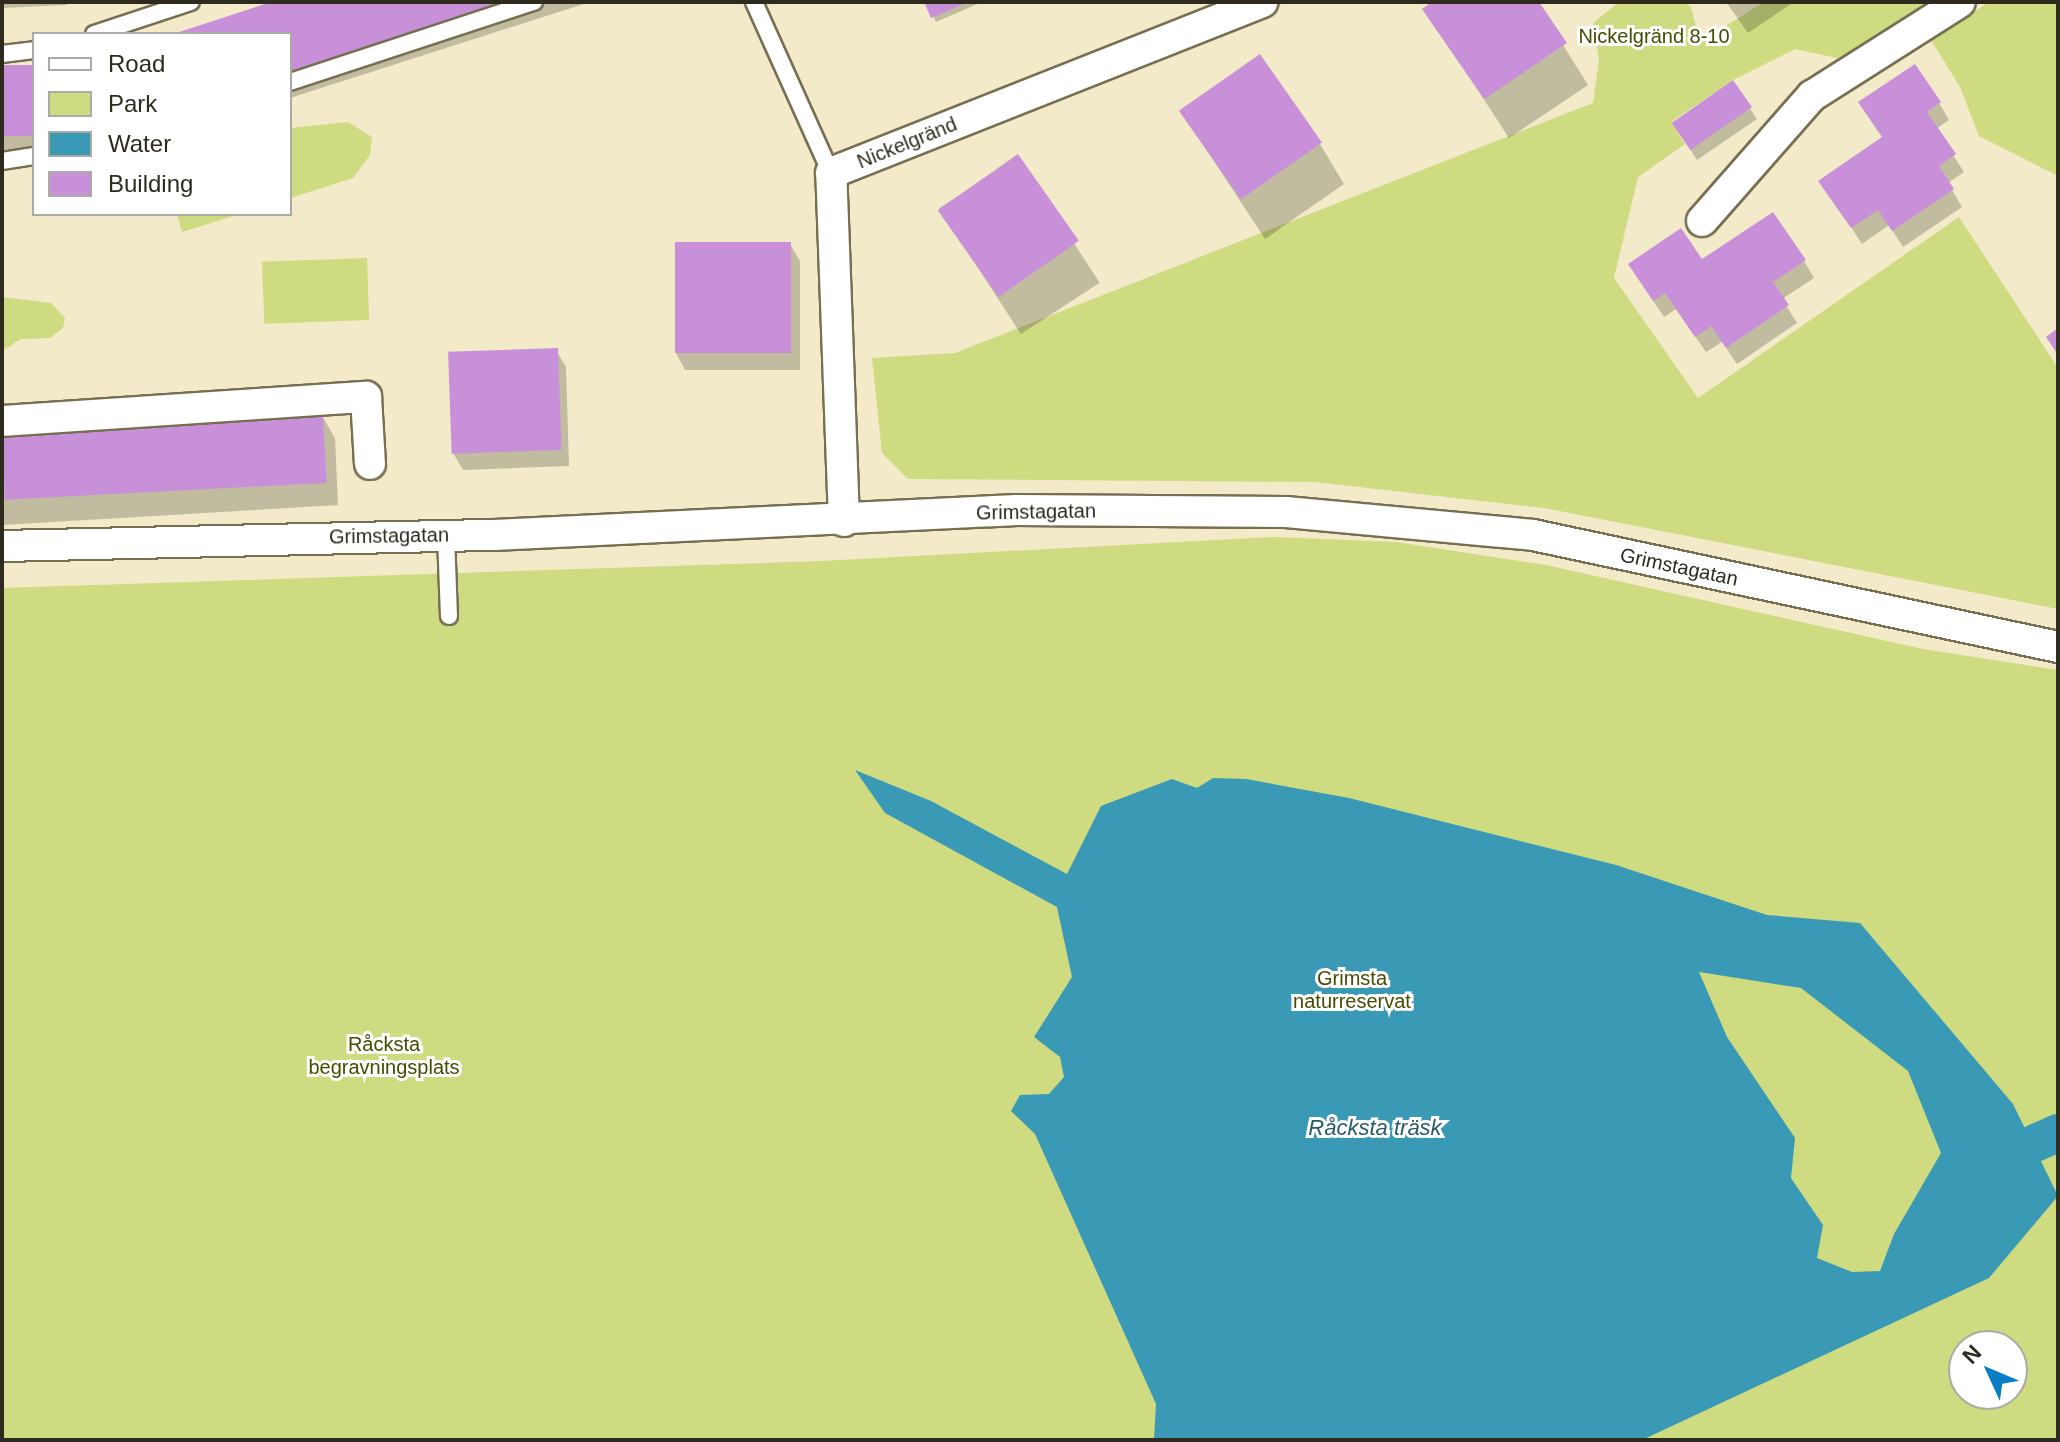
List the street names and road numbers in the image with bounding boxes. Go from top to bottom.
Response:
street label: Nickelgränd [854,112,960,174]
street label: Grimstagatan [976,499,1096,525]
street label: Grimstagatan [329,523,449,549]
street label: Grimstagatan [1618,543,1740,591]

